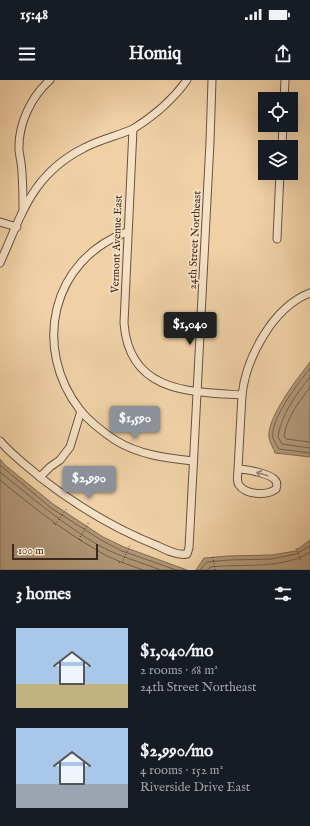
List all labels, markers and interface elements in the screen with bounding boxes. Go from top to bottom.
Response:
text: 15:48 [20,5,48,24]
icon: menu [16,43,38,65]
text: Homiq [129,43,181,66]
icon: share [272,43,294,65]
map controls [258,92,298,180]
button: locate [258,92,298,132]
button: layers [258,140,298,180]
street label: 24th Street Northeast [185,190,205,290]
street label: Vermont Avenue East [108,195,126,294]
pin: $1,040 [157,312,223,346]
text: $1,040 [173,316,207,333]
pin: $1,590 [102,406,168,440]
text: $1,590 [119,410,151,427]
pin: $2,990 [56,466,122,500]
text: $2,990 [72,470,106,487]
one-way arrow [256,470,269,477]
scale bar [12,542,98,561]
text: 100 m [18,544,44,558]
icon: filters [272,583,294,605]
text: 3 homes [16,584,71,605]
text: $1,040/mo [140,641,213,662]
icon: home [48,644,96,692]
text: 2 rooms · 68 m² [140,662,218,679]
text: 24th Street Northeast [140,679,256,696]
text: $2,990/mo [140,741,213,762]
icon: home [48,744,96,792]
text: 4 rooms · 152 m² [140,762,223,779]
text: Riverside Drive East [140,779,250,796]

